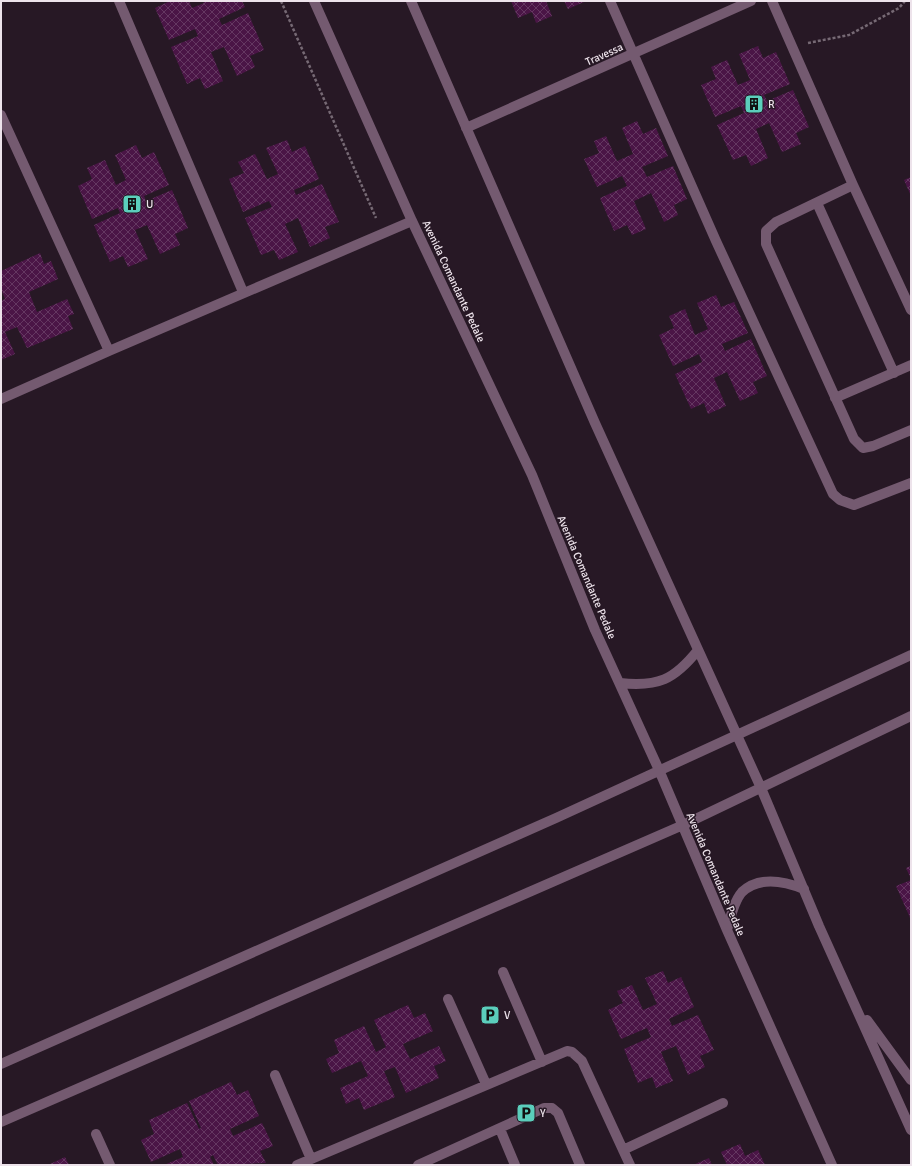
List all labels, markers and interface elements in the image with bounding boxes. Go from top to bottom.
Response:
street label: Travessa [583,40,625,68]
building icon: R [743,93,765,115]
place label: R [768,98,775,111]
building icon: U [121,193,143,215]
place label: U [146,198,153,211]
street label: Avenida Comandante Pedale [420,218,488,344]
street label: Avenida Comandante Pedale [555,513,618,641]
street label: Avenida Comandante Pedale [684,810,747,938]
parking icon: V [479,1004,501,1026]
place label: V [504,1009,511,1022]
parking icon: Y [515,1102,537,1124]
place label: Y [540,1107,546,1120]

